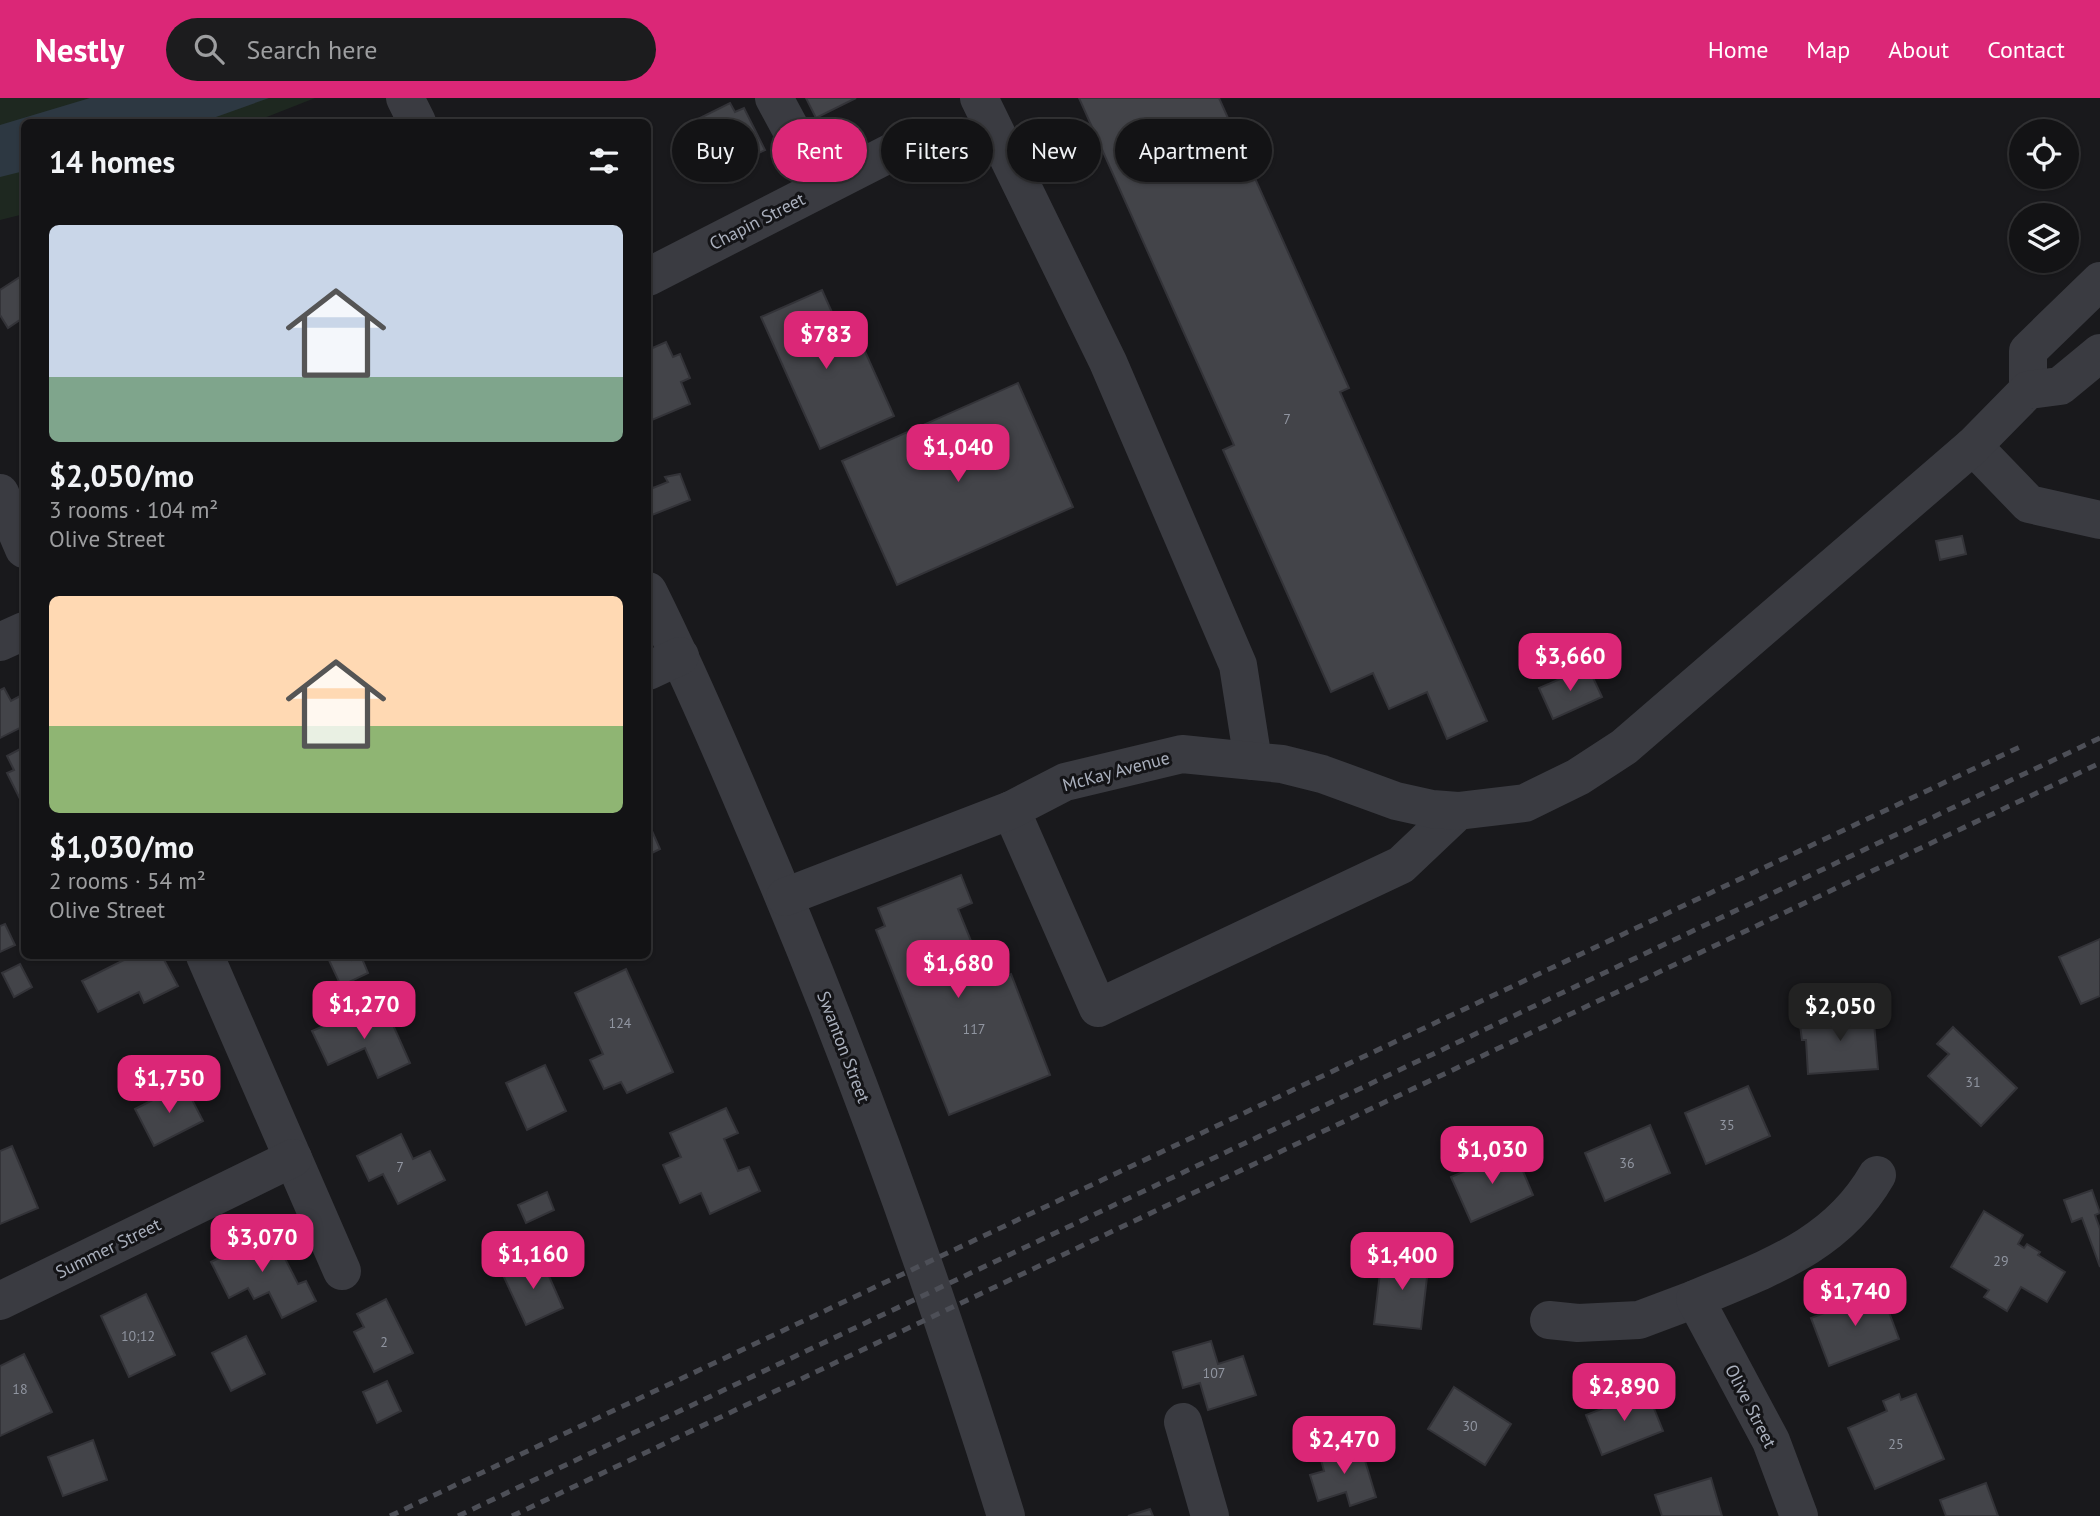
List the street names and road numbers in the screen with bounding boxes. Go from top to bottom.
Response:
street label: Chapin Street [705,187,809,255]
street label: McKay Avenue [1060,746,1172,796]
street label: Swanton Street [812,988,876,1106]
street label: Summer Street [51,1213,165,1283]
street label: Olive Street [1720,1360,1782,1452]

